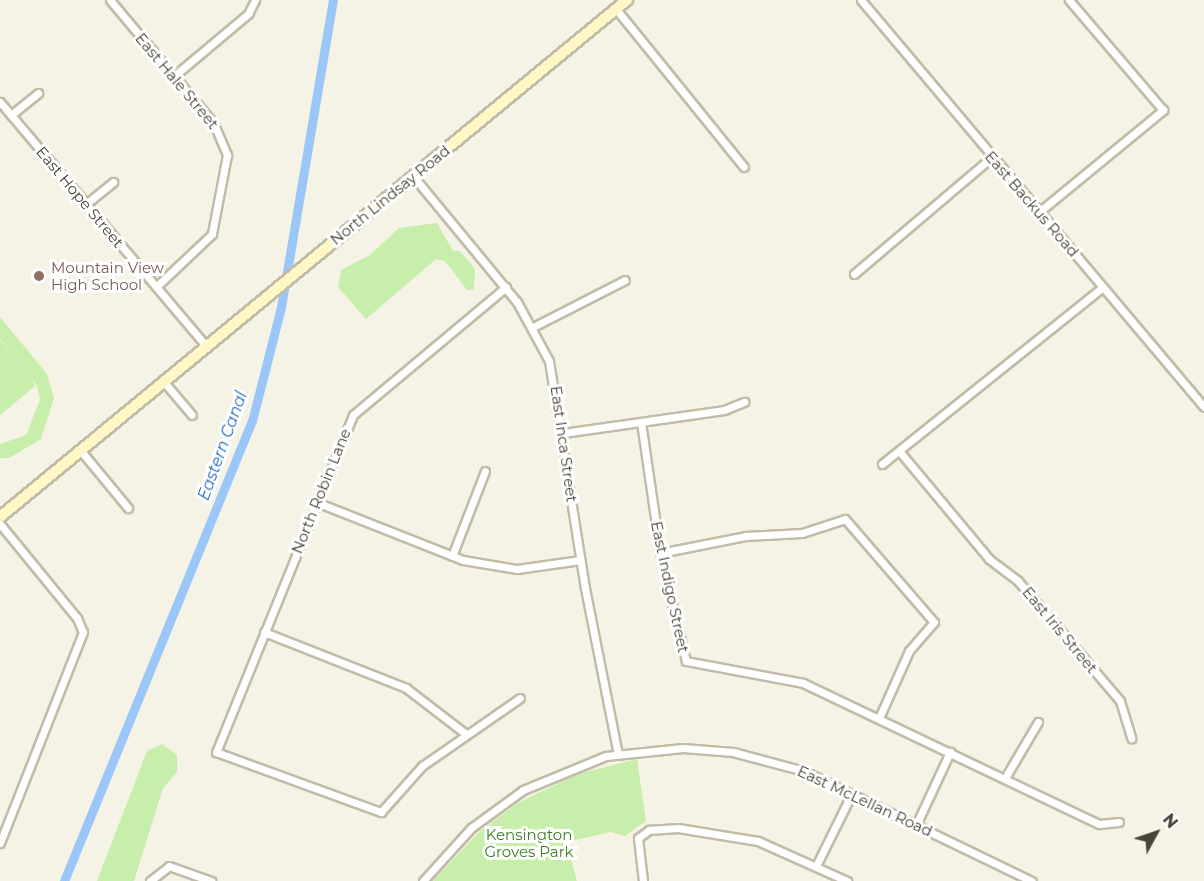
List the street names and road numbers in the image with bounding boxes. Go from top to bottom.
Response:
street label: East Hale Street [132,29,222,133]
street label: North Lindsay Road [327,141,453,249]
street label: East Hope Street [33,143,127,251]
street label: East Backus Road [981,148,1083,260]
street label: East Inca Street [547,385,581,503]
street label: North Robin Lane [288,426,354,556]
street label: East Indigo Street [647,520,693,654]
street label: East Iris Street [1019,583,1101,677]
street label: East McLellan Road [795,762,935,840]

